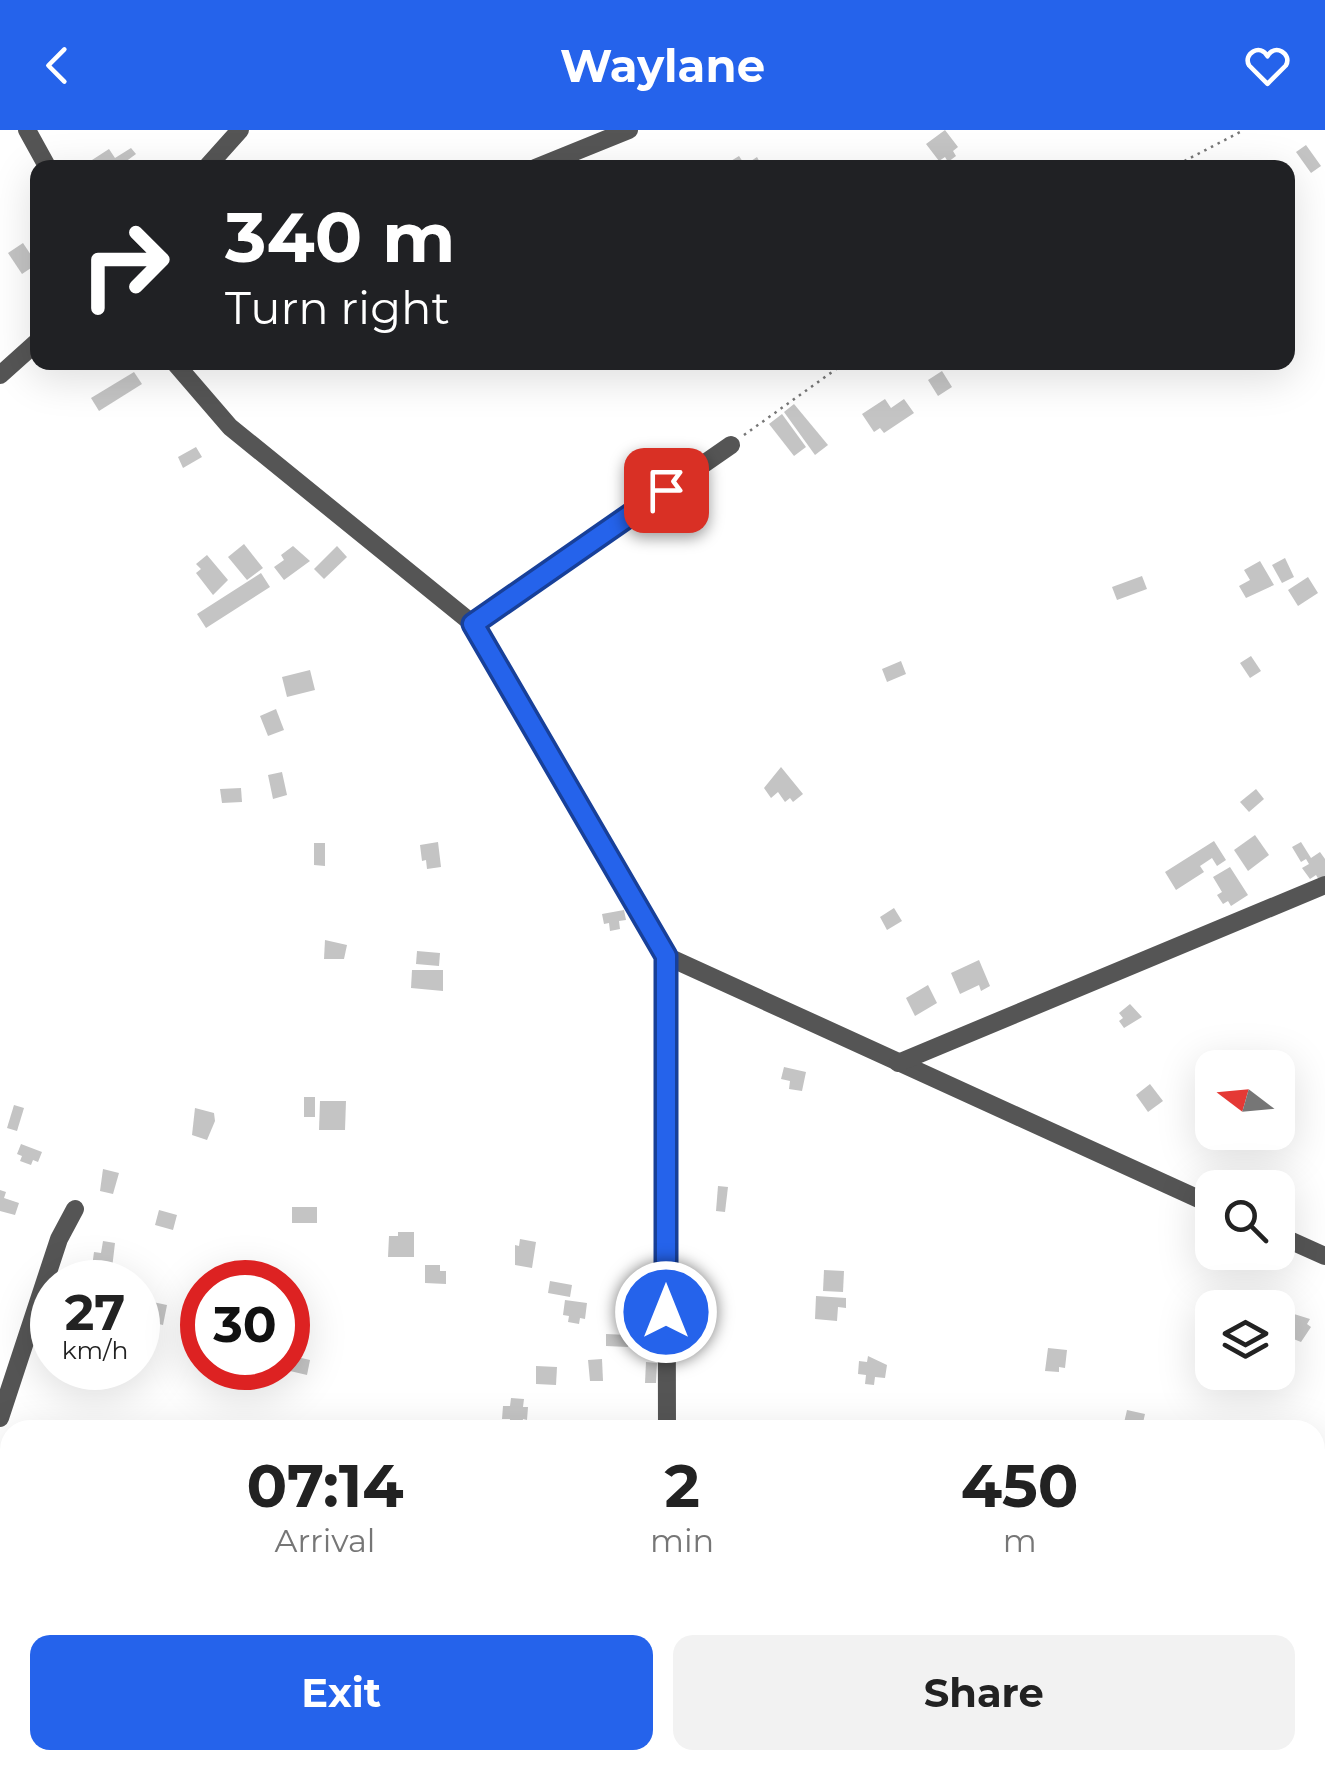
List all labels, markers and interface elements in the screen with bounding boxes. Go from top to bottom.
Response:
icon: back [30,38,85,93]
text: Waylane [560,38,765,93]
icon: heart [1240,38,1295,93]
text: 340 m [225,194,455,280]
icon: right [60,200,190,330]
text: Turn right [225,280,450,335]
pin [624,448,709,533]
icon: arrive [639,463,694,518]
north arrow [1195,1050,1295,1150]
map controls [1195,1050,1295,1390]
button: search [1195,1170,1295,1270]
speed limit sign: 30 [180,1260,310,1390]
position arrow [614,1260,718,1364]
text: 27 [65,1282,125,1343]
button: layers [1195,1290,1295,1390]
text: km/h [62,1335,128,1365]
text: 07:14 [246,1449,404,1522]
text: 2 [664,1449,700,1522]
text: 450 [961,1449,1079,1522]
text: Arrival [275,1521,375,1560]
text: min [650,1521,714,1560]
text: m [1003,1521,1037,1560]
button: Exit [30,1635,653,1750]
button: Share [673,1635,1295,1750]

